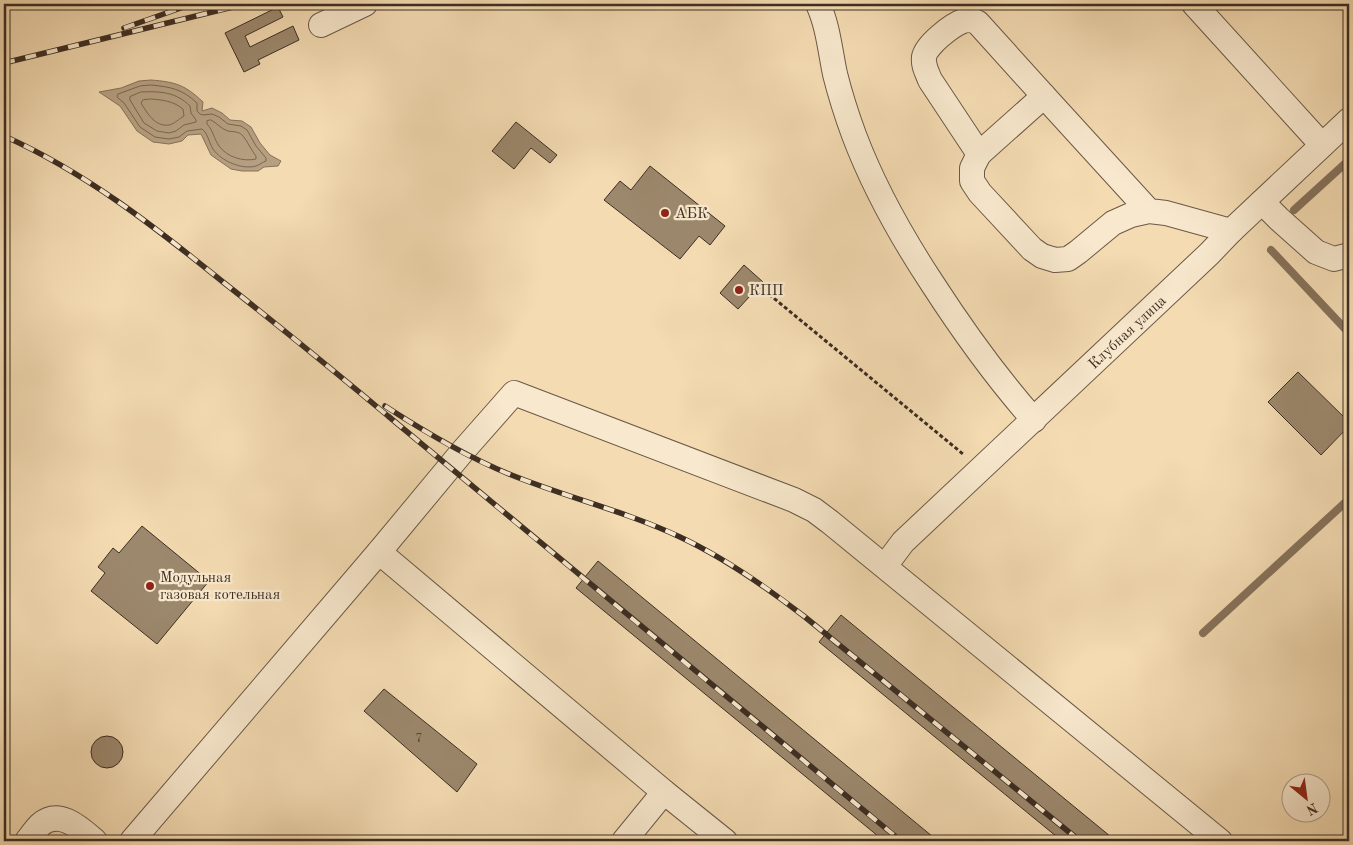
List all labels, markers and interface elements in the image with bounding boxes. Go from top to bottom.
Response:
marker: АБК [659,207,671,219]
place label: АБК [675,207,708,222]
marker: КПП [733,284,745,296]
place label: КПП [749,284,784,299]
street label: Клубная улица [1086,293,1170,373]
place label: Модульная газовая котельная [160,571,280,603]
marker: Модульная газовая котельная [144,580,156,592]
house number: 7 [416,733,422,745]
north arrow [1280,772,1330,822]
text: N [1303,800,1320,817]

